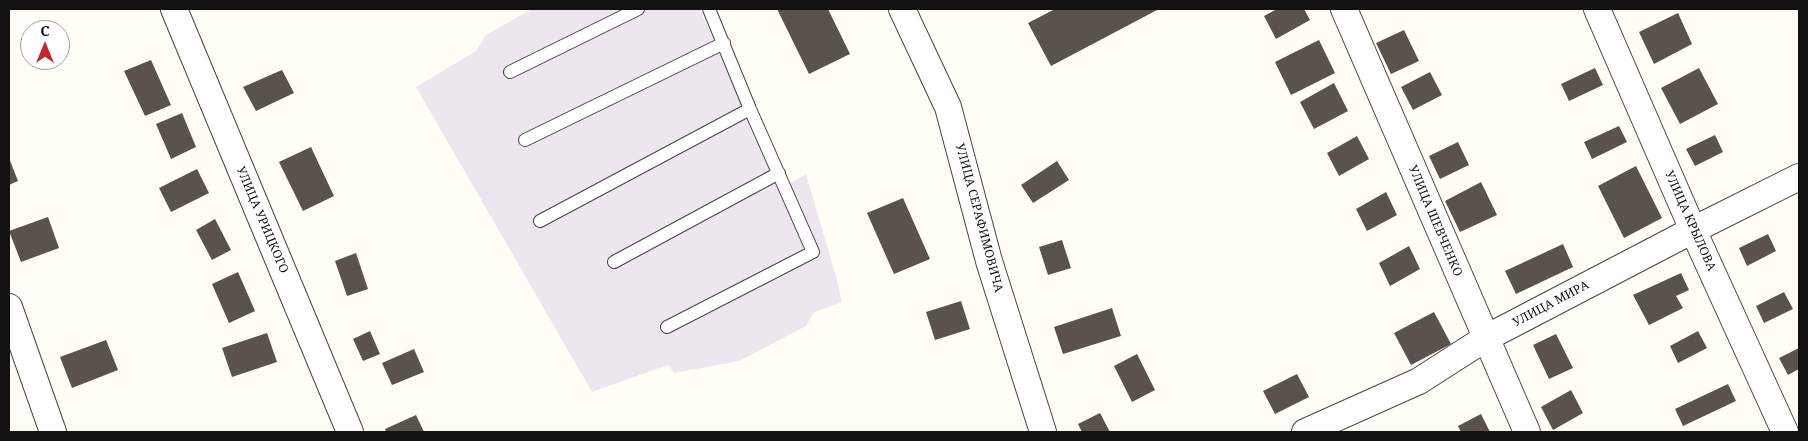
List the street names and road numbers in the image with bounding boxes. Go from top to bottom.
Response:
street label: УЛИЦА СЕРАФИМОВИЧА [952,142,1006,294]
street label: УЛИЦА ШЕВЧЕНКО [1405,163,1465,279]
street label: УЛИЦА УРИЦКОГО [233,164,291,276]
street label: УЛИЦА КРЫЛОВА [1661,169,1719,273]
street label: УЛИЦА МИРА [1510,278,1592,330]

